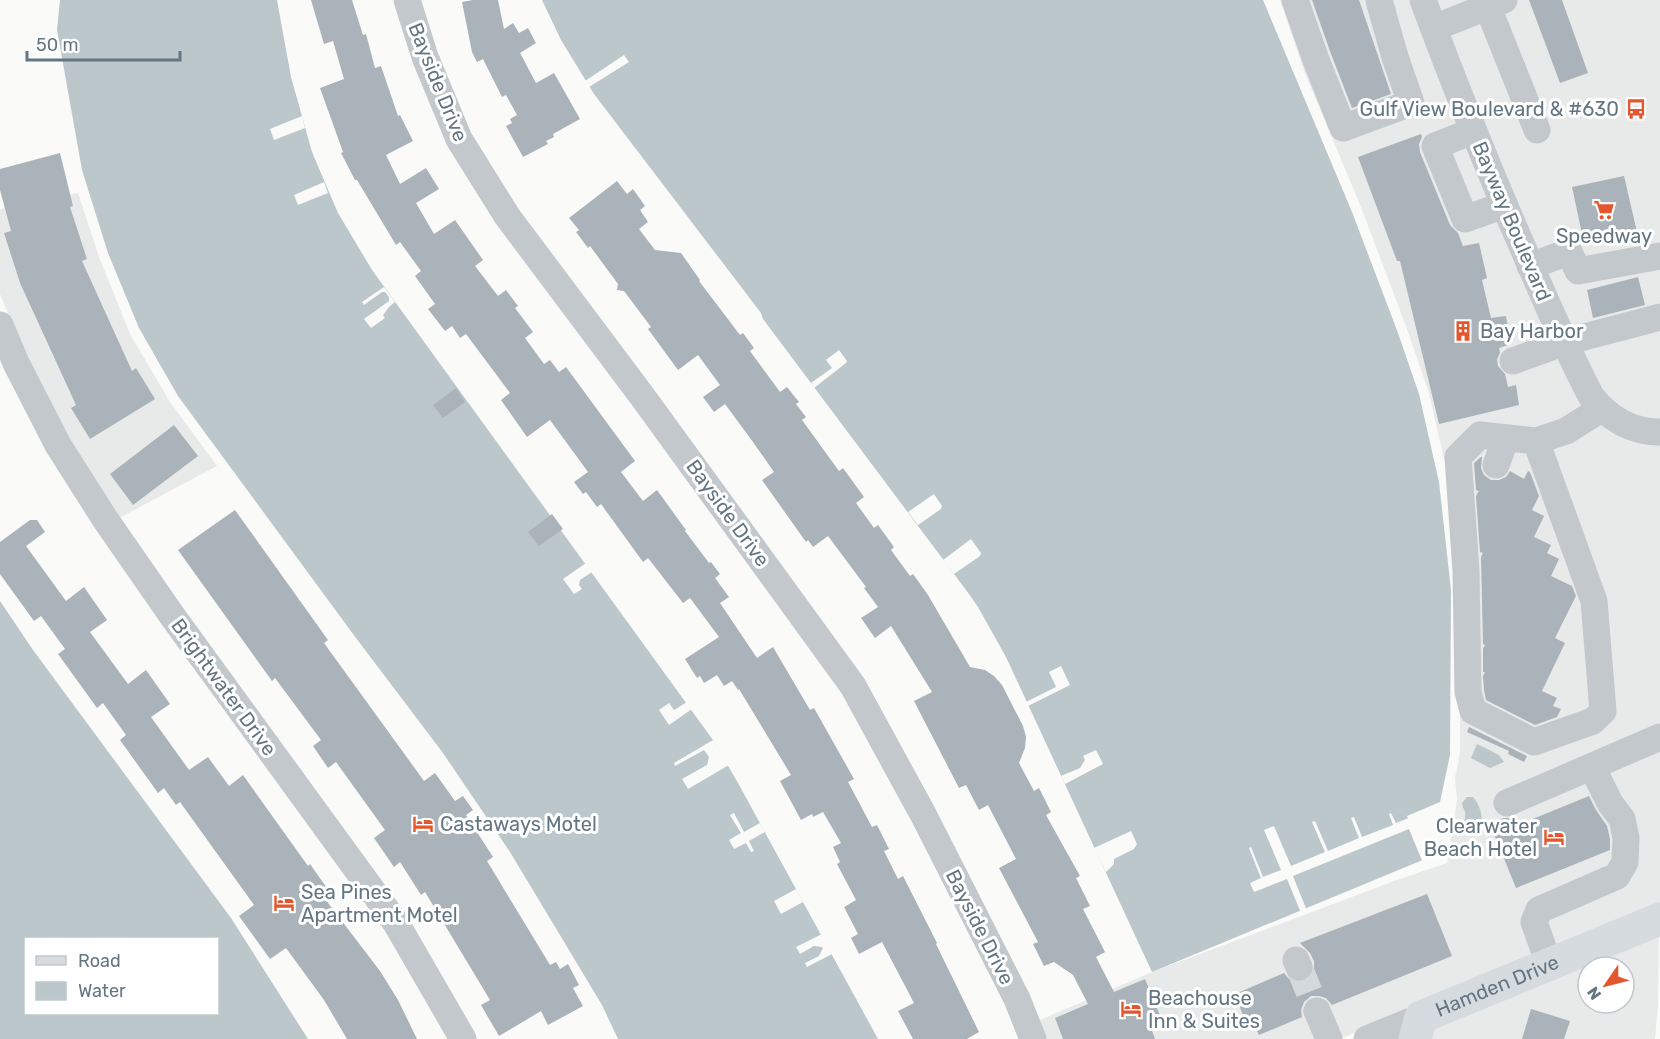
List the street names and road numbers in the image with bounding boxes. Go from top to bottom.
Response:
street label: Bayside Drive [403,19,473,145]
street label: Bayway Boulevard [1468,138,1556,304]
street label: Bayside Drive [681,455,775,571]
street label: Brightwater Drive [166,614,282,760]
street label: Bayside Drive [941,865,1019,989]
street label: Hamden Drive [1432,950,1562,1022]

